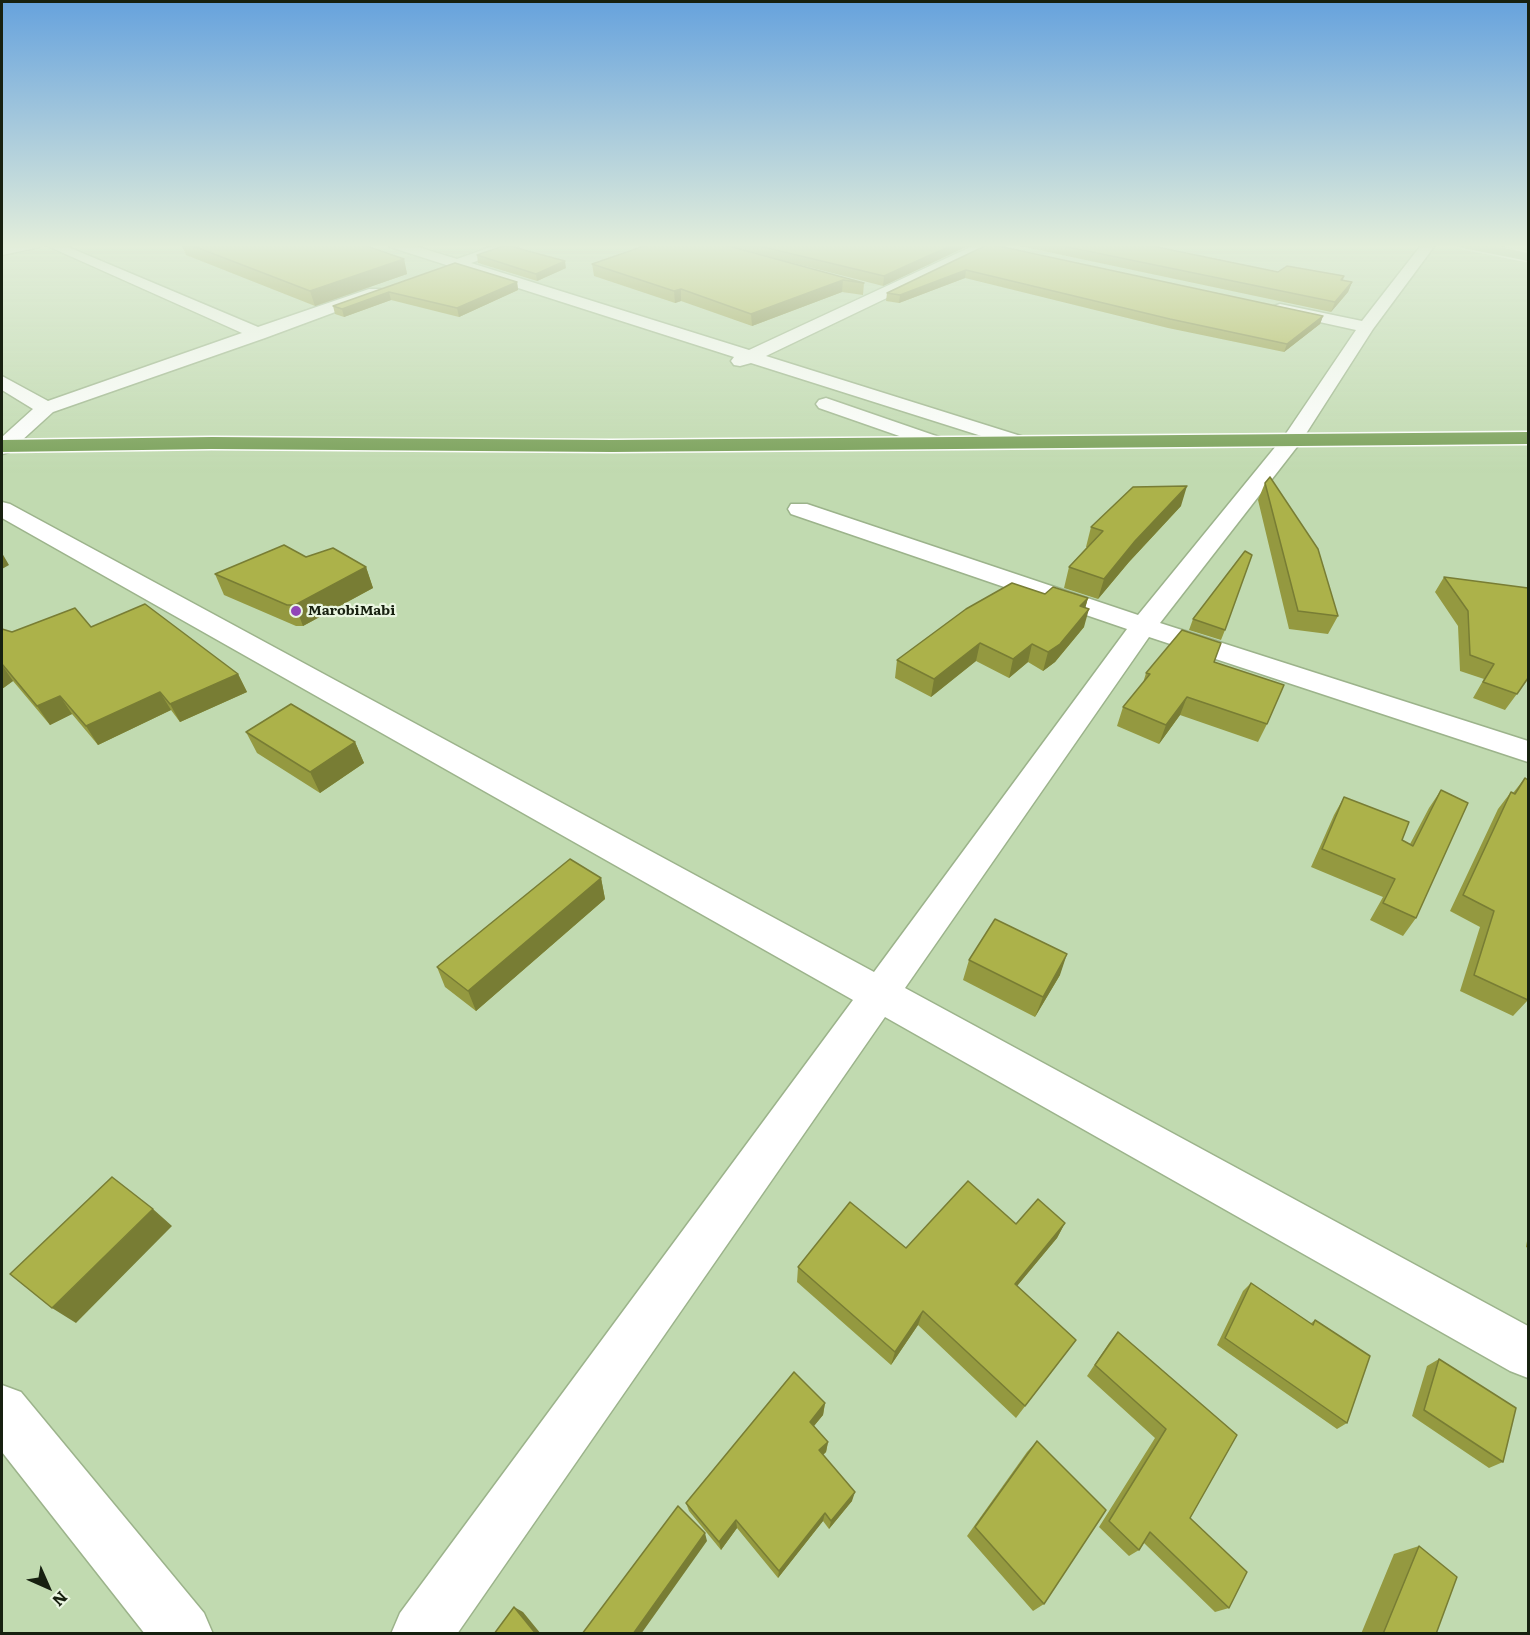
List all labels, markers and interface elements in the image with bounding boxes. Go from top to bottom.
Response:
place label: MarobiMabi [308,603,395,619]
marker: MarobiMabi [289,604,303,618]
north arrow [18,1557,78,1617]
text: N [47,1586,74,1613]

